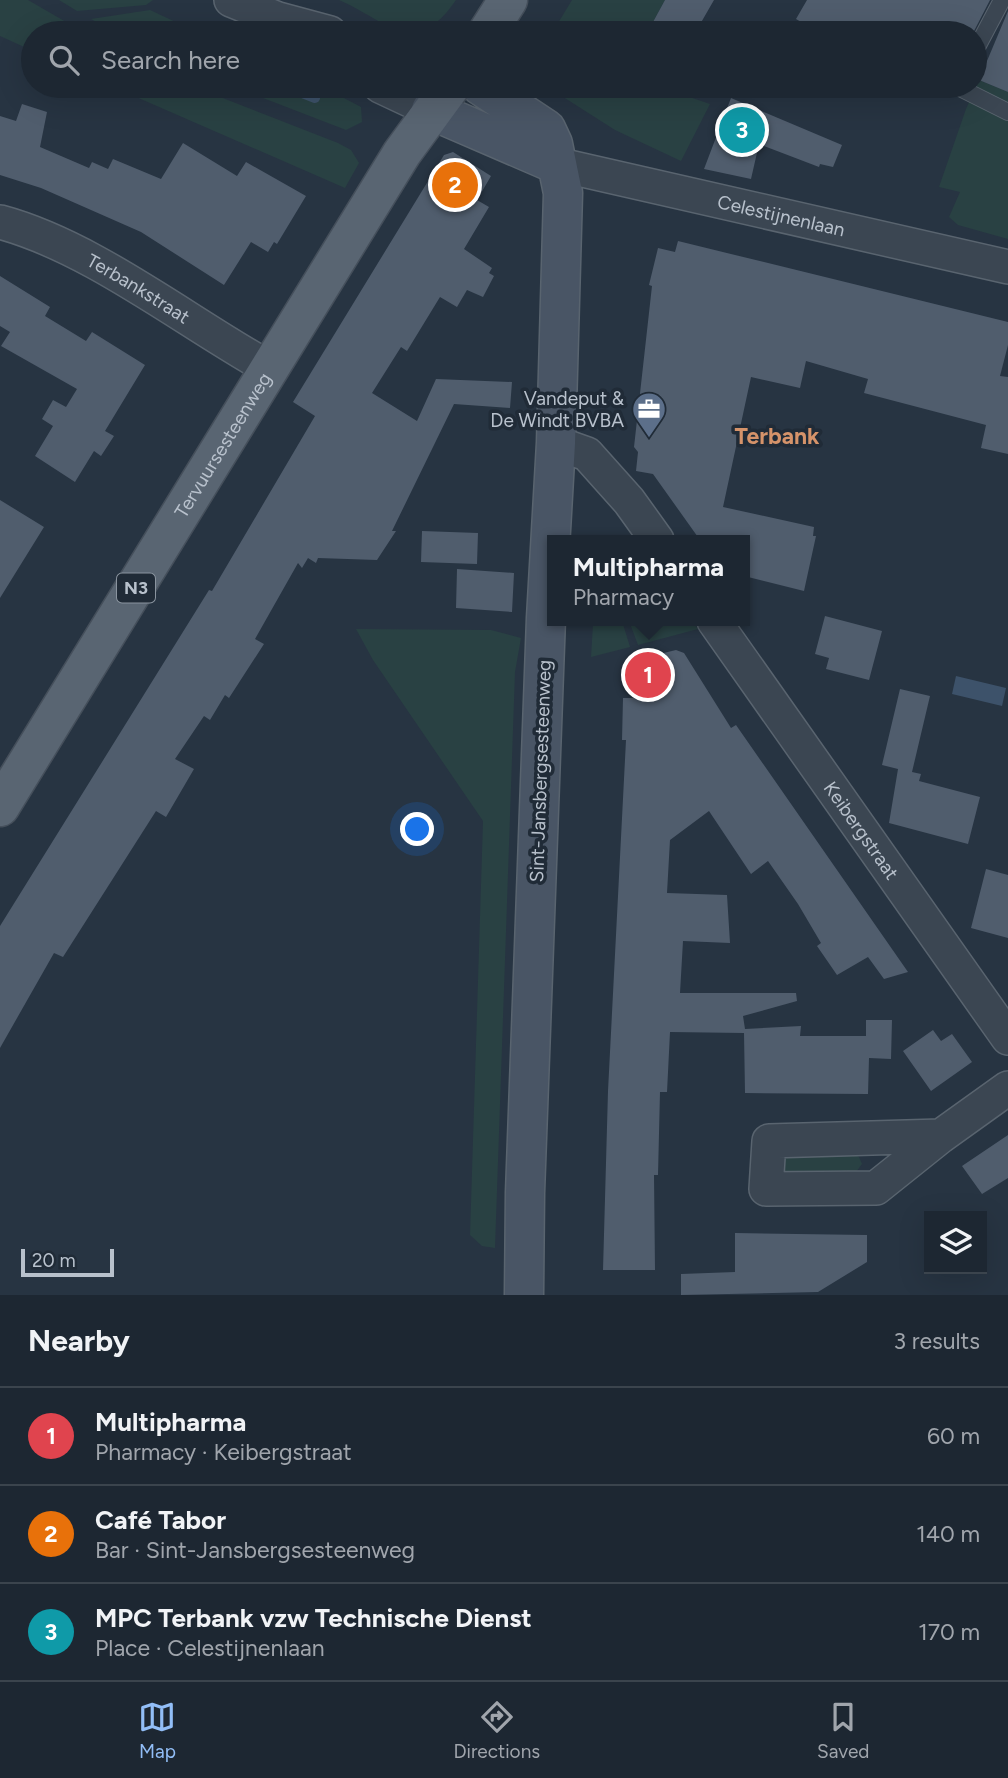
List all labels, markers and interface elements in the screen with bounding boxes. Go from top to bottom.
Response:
search box [21,21,987,98]
icon: search [45,41,83,79]
text: Search here [101,44,240,76]
pin: 3 [719,104,765,156]
pin: 2 [432,159,478,211]
street label: Celestijnenlaan [715,190,847,241]
street label: Terbankstraat [83,249,194,328]
street label: Tervuursesteenweg [170,368,276,522]
place label: Vandeput & De Windt BVBA [490,387,625,432]
office icon: Vandeput & De Windt BVBA [630,390,668,439]
district label: Terbank [735,422,820,450]
popup [547,535,750,626]
text: Multipharma [573,551,724,583]
road number: N3 [117,574,155,602]
text: Pharmacy [573,583,674,611]
pin: 1 [625,649,671,701]
street label: Sint-Jansbergsesteenweg [525,659,556,883]
street label: Keibergstraat [819,777,903,884]
your location [400,812,434,846]
map controls [924,1211,987,1274]
button: layers [924,1211,987,1274]
scale bar [21,1246,114,1278]
text: 20 m [32,1249,76,1272]
text: Nearby [28,1322,130,1359]
text: 3 results [893,1327,980,1355]
text: Multipharma [95,1406,246,1438]
text: 1 [46,1422,56,1450]
text: 60 m [927,1422,980,1450]
text: Pharmacy · Keibergstraat [95,1438,352,1466]
text: Café Tabor [95,1504,226,1536]
text: 2 [44,1520,58,1548]
text: 140 m [916,1520,980,1548]
text: Bar · Sint-Jansbergsesteenweg [95,1536,415,1564]
text: MPC Terbank vzw Technische Dienst [95,1602,532,1634]
text: 3 [45,1618,57,1646]
text: 170 m [918,1618,980,1646]
text: Place · Celestijnenlaan [95,1634,325,1662]
tab: Map [138,1698,176,1763]
tab: Directions [453,1698,540,1763]
tab: Saved [817,1698,869,1763]

